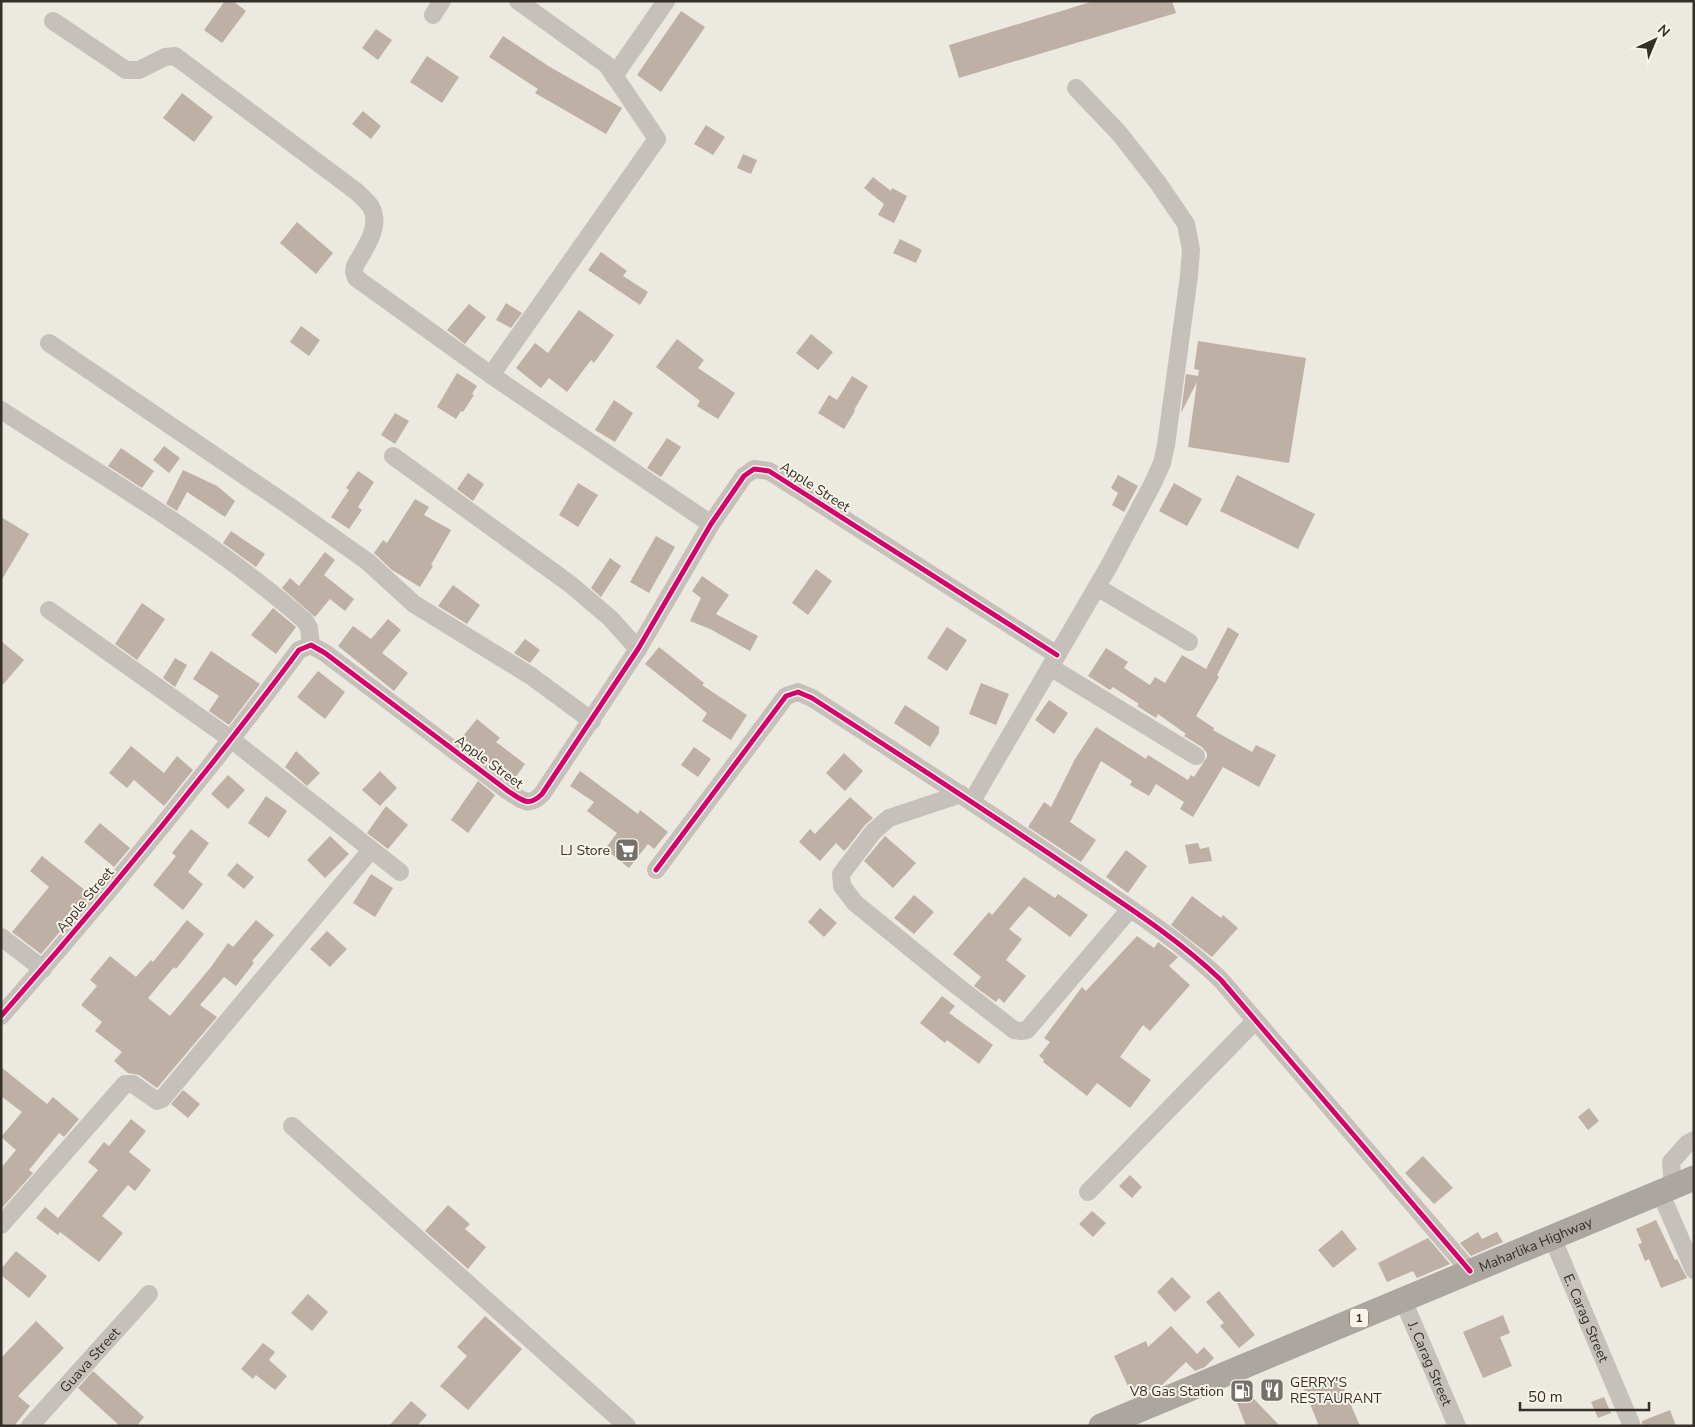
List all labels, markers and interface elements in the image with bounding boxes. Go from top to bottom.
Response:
north arrow [1630,15,1680,65]
text: N [1653,21,1674,41]
street label: Apple Street [776,457,854,517]
street label: Apple Street [451,731,527,793]
supermarket icon: LJ Store [614,837,640,863]
place label: LJ Store [560,841,610,860]
street label: Apple Street [52,863,118,937]
street label: Maharlika Highway [1476,1212,1596,1276]
street label: E. Carag Street [1559,1271,1613,1365]
road number: 1 [1350,1309,1368,1328]
street label: J. Carag Street [1403,1317,1457,1409]
street label: Guava Street [55,1323,124,1397]
place label: GERRY'S RESTAURANT [1290,1373,1382,1408]
restaurant icon: GERRY'S RESTAURANT [1259,1377,1285,1403]
fuel station icon: V8 Gas Station [1229,1378,1255,1404]
scale bar [1520,1380,1649,1412]
place label: V8 Gas Station [1129,1382,1224,1401]
text: 50 m [1528,1387,1563,1407]

